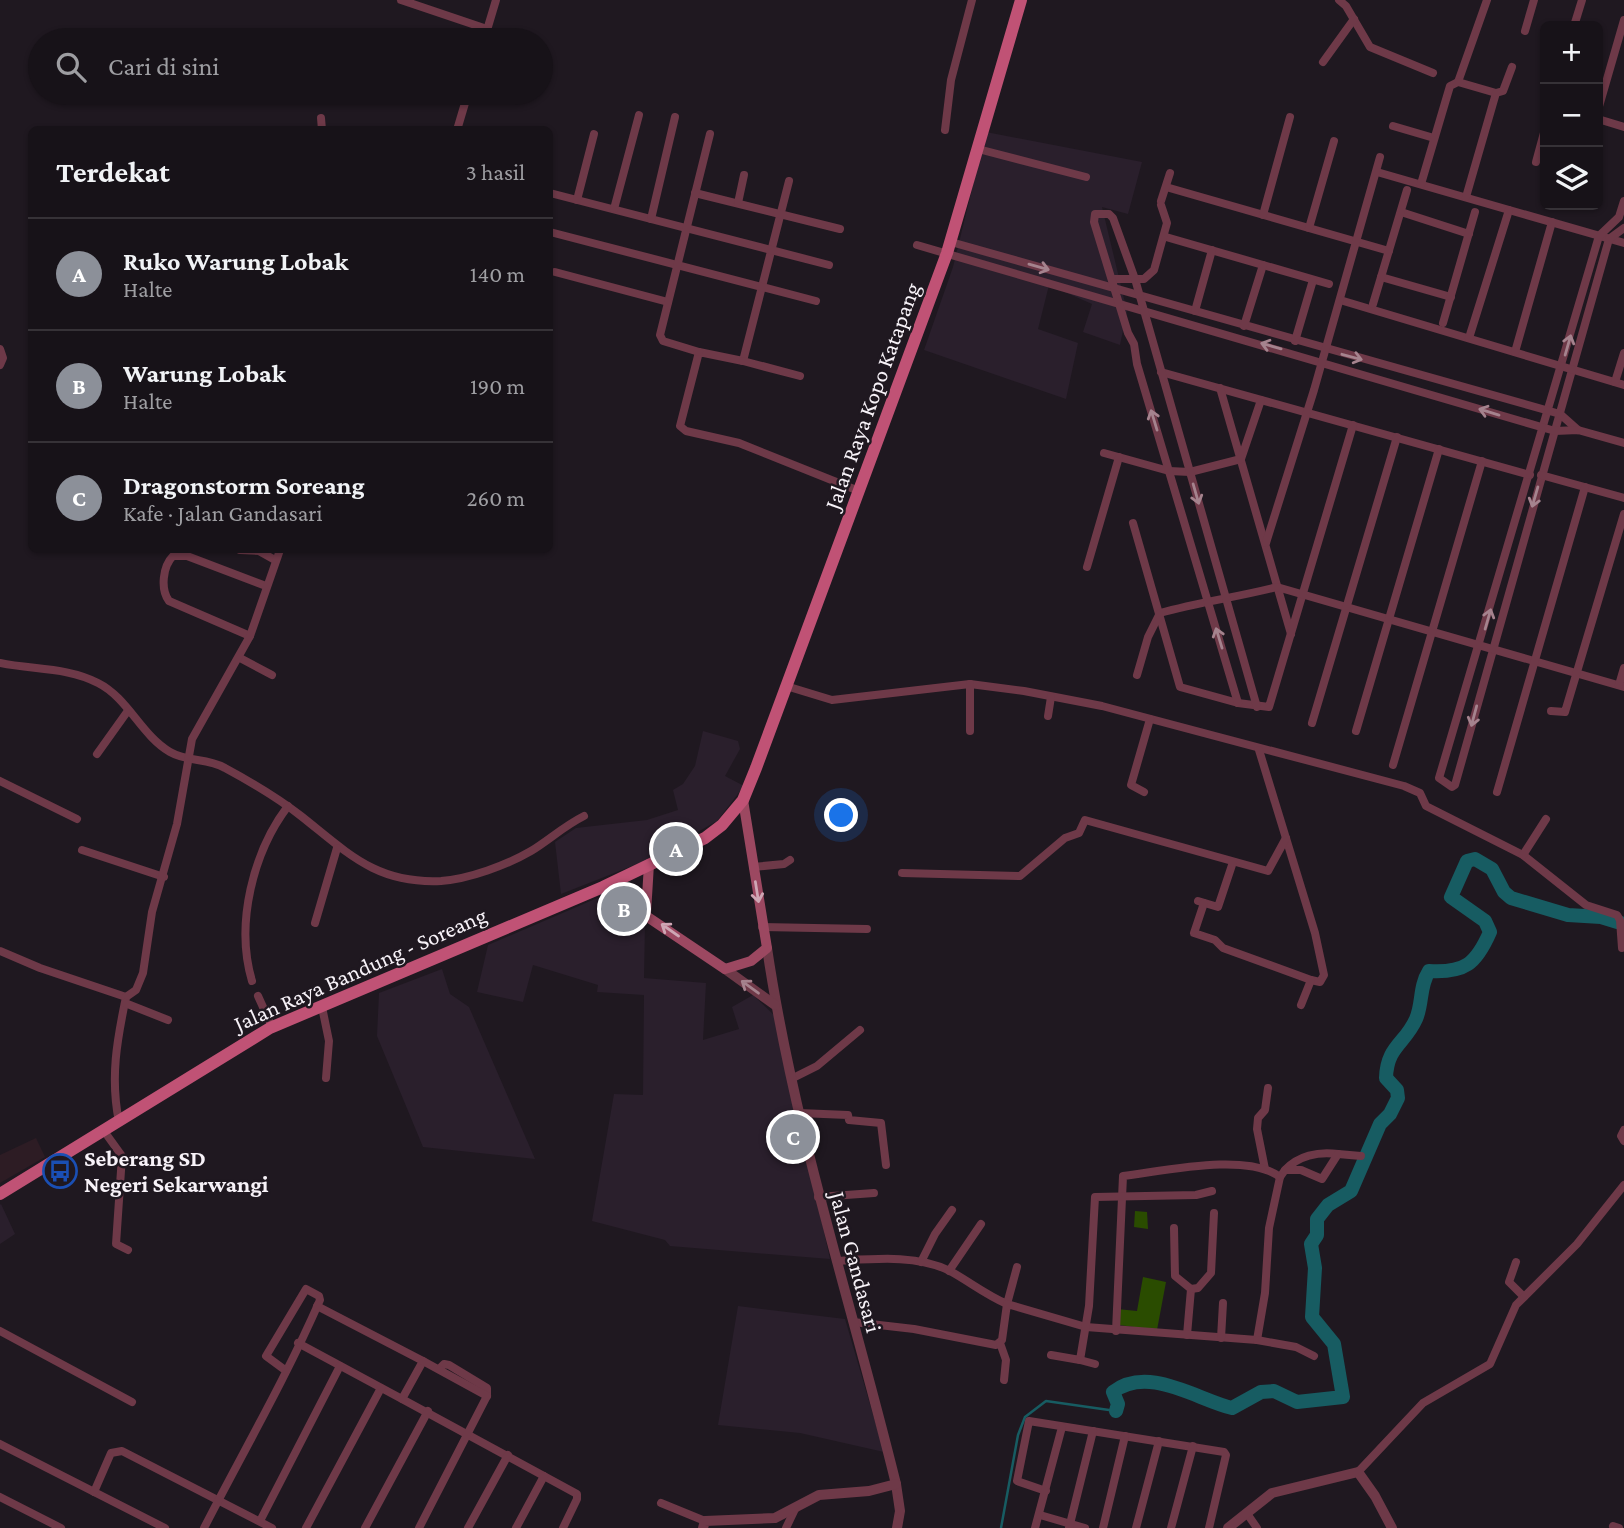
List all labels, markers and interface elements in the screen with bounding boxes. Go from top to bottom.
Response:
map controls [1540,21,1603,210]
button: + [1540,21,1603,84]
search box [28,28,553,105]
icon: search [52,48,90,86]
text: Cari di sini [108,52,219,81]
button: − [1540,84,1603,147]
button: layers [1540,147,1603,210]
text: Terdekat [56,155,170,188]
text: 3 hasil [466,159,525,185]
text: Ruko Warung Lobak [123,247,348,276]
text: A [72,261,86,287]
text: 140 m [470,261,525,287]
one-way arrow [1027,261,1050,274]
text: Halte [123,276,172,302]
street label: Jalan Raya Kopo Katapang [818,279,925,515]
one-way arrow [1562,335,1575,357]
one-way arrow [1261,339,1283,352]
one-way arrow [1340,351,1363,364]
text: Warung Lobak [123,359,286,388]
text: B [72,373,86,399]
text: 190 m [470,373,525,399]
text: Halte [123,388,172,414]
one-way arrow [1479,404,1501,417]
one-way arrow [1146,409,1159,431]
text: Dragonstorm Soreang [123,471,365,500]
one-way arrow [1191,483,1204,505]
text: C [72,485,86,511]
text: 260 m [467,485,525,511]
one-way arrow [1528,485,1541,508]
text: Kafe · Jalan Gandasari [123,500,323,526]
one-way arrow [1482,609,1495,631]
one-way arrow [1211,627,1224,649]
one-way arrow [1467,704,1480,727]
your location [824,798,858,832]
pin: A [653,823,699,875]
one-way arrow [751,880,764,902]
pin: B [601,883,647,935]
street label: Jalan Raya Bandung - Soreang [228,901,490,1037]
one-way arrow [661,923,680,937]
one-way arrow [741,980,760,994]
pin: C [770,1111,816,1163]
place label: Seberang SD Negeri Sekarwangi [84,1145,269,1197]
bus stop icon: Seberang SD Negeri Sekarwangi [41,1152,79,1190]
street label: Jalan Gandasari [824,1187,887,1335]

